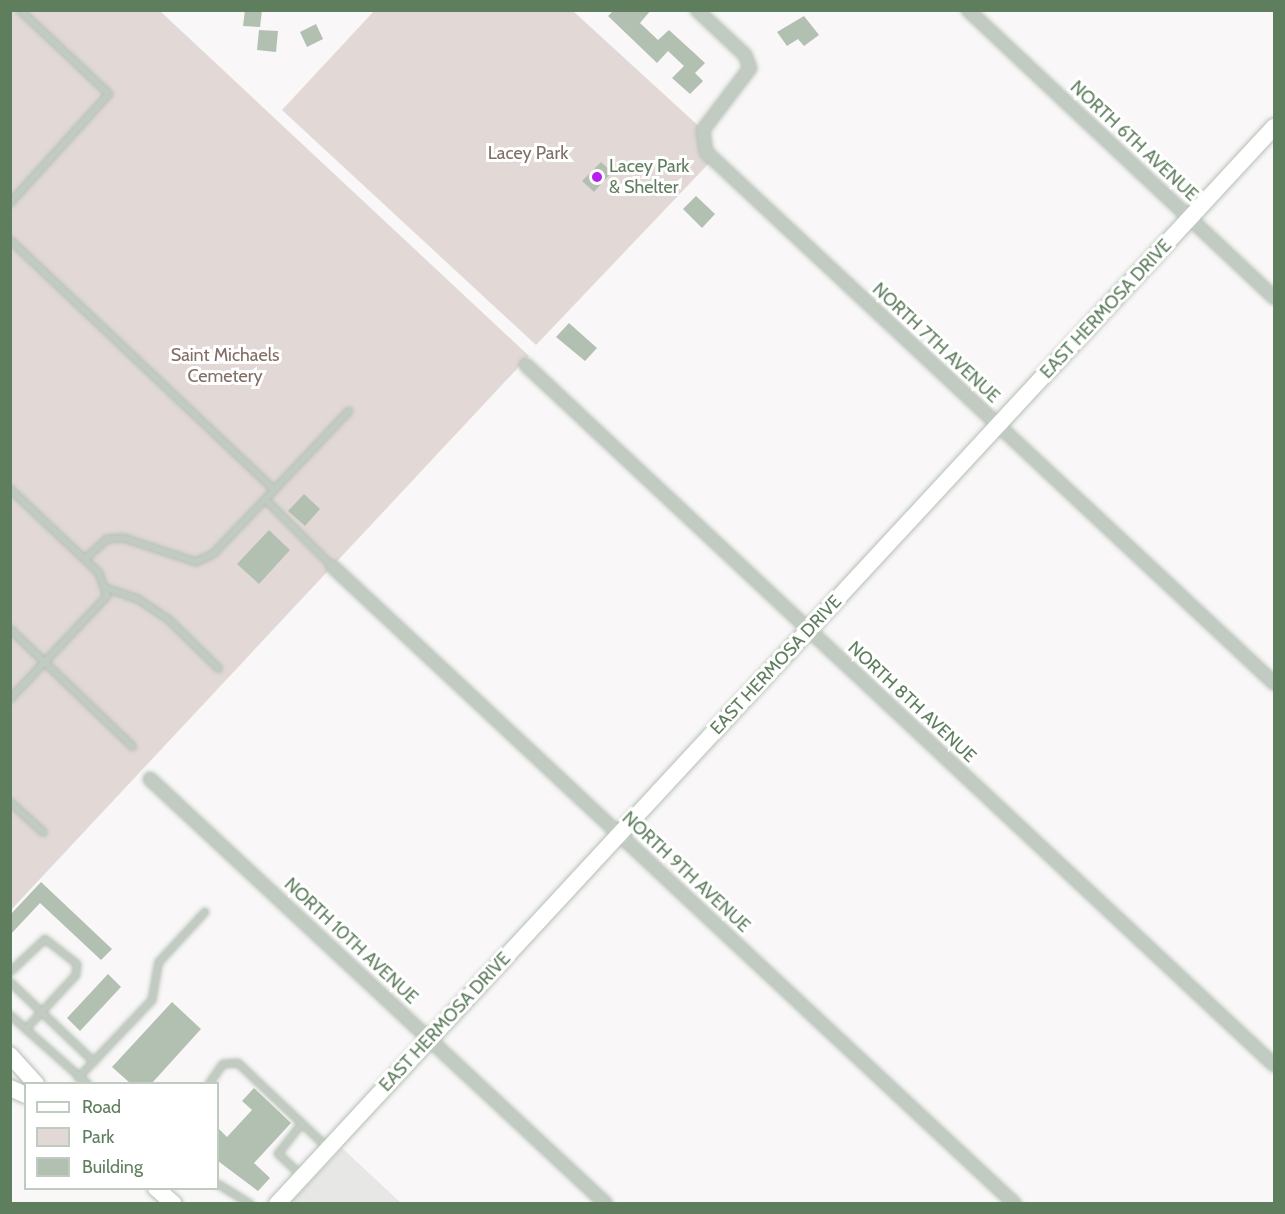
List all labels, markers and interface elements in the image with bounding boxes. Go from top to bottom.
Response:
street label: NORTH 6TH AVENUE [1066,76,1202,206]
park label: Lacey Park [488,142,568,164]
place label: Lacey Park & Shelter [609,156,689,198]
marker: Lacey Park & Shelter [590,170,604,184]
street label: EAST HERMOSA DRIVE [1036,235,1176,383]
street label: NORTH 7TH AVENUE [868,278,1004,408]
park label: Saint Michaels Cemetery [171,345,279,388]
street label: EAST HERMOSA DRIVE [706,591,846,739]
street label: NORTH 8TH AVENUE [843,637,981,767]
street label: NORTH 9TH AVENUE [618,807,754,937]
street label: NORTH 10TH AVENUE [280,874,422,1008]
street label: EAST HERMOSA DRIVE [375,948,515,1096]
legend [24,1082,219,1190]
text: Road [82,1096,121,1118]
text: Park [82,1126,114,1148]
text: Building [82,1156,143,1178]

